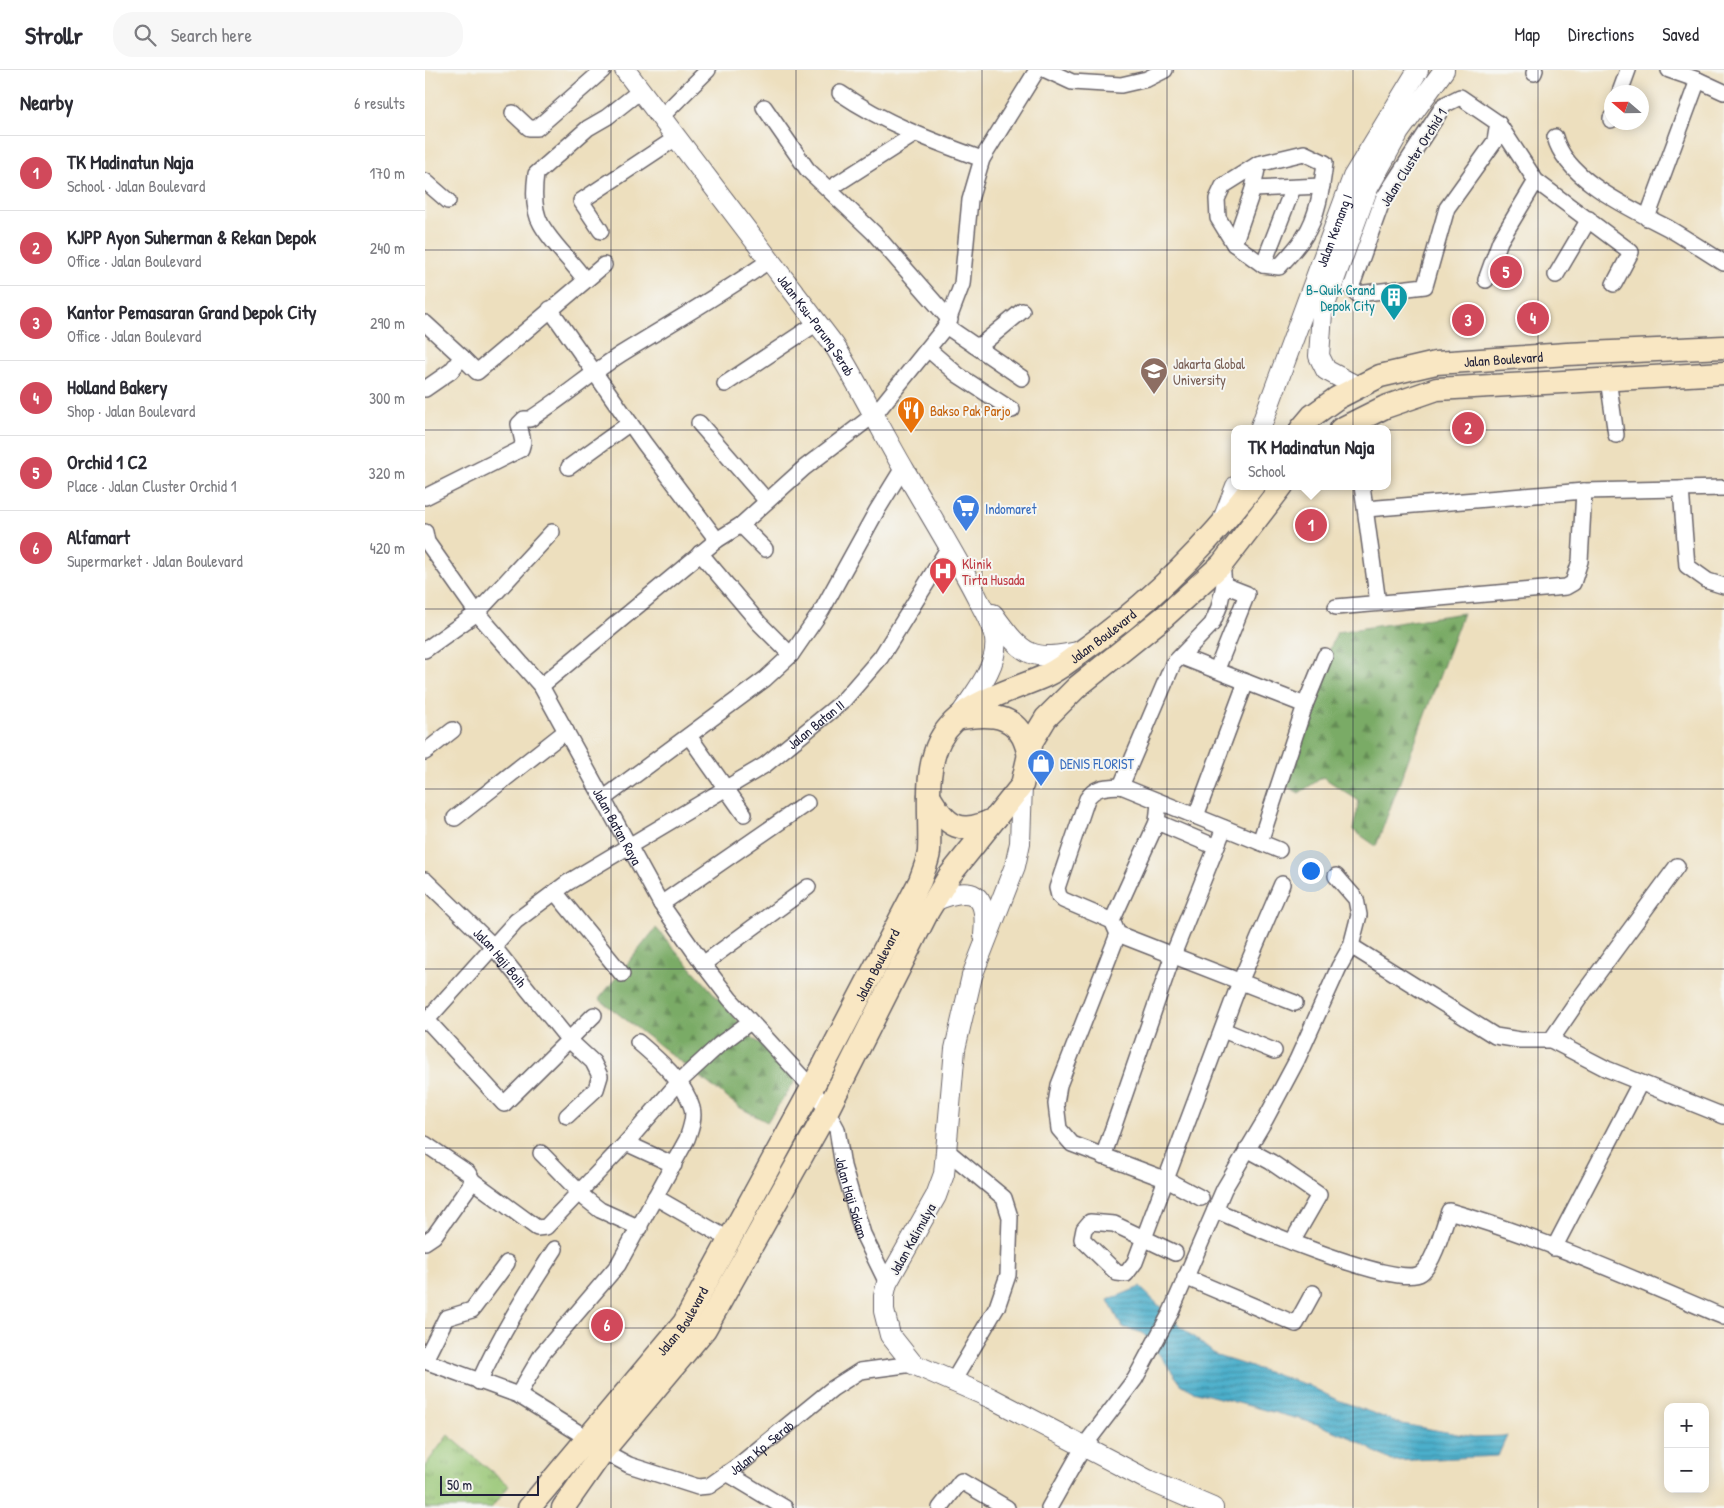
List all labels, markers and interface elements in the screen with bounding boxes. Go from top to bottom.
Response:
search box [113,12,463,57]
text: Strollr [25,19,83,51]
icon: search [131,21,159,49]
text: Search here [171,22,252,48]
text: Map [1515,22,1540,47]
text: Directions [1568,22,1634,47]
text: Saved [1662,22,1699,47]
north arrow [1604,85,1649,130]
text: Nearby [20,88,73,117]
text: 6 results [354,92,405,114]
street label: Jalan Cluster Orchid 1 [1375,104,1451,210]
text: TK Madinatun Naja [67,149,193,175]
text: 1 [33,162,39,184]
text: 170 m [370,162,405,184]
text: School · Jalan Boulevard [67,175,205,197]
street label: Jalan Kemang I [1311,191,1356,269]
text: KJPP Ayon Suherman & Rekan Depok [67,224,316,250]
text: 2 [32,237,40,259]
text: 240 m [370,237,405,259]
text: Office · Jalan Boulevard [67,250,201,272]
pin: 5 [1490,253,1522,291]
street label: Jalan Ksu-Parung Serab [774,270,860,379]
place label: B-Quik Grand Depok City [1306,280,1376,316]
building icon: B-Quik Grand Depok City [1379,282,1409,321]
text: Kantor Pemasaran Grand Depok City [67,299,317,325]
pin: 4 [1517,299,1549,337]
pin: 3 [1452,301,1484,339]
text: 3 [32,312,40,334]
text: 290 m [370,312,405,334]
text: Office · Jalan Boulevard [67,325,201,347]
street label: Jalan Boulevard [1463,346,1544,371]
place label: Jakarta Global University [1173,354,1245,390]
school or university icon: Jakarta Global University [1139,356,1169,395]
text: Holland Bakery [67,374,167,400]
text: 4 [33,387,39,409]
text: 300 m [369,387,405,409]
restaurant icon: Bakso Pak Parjo [896,395,926,434]
text: Shop · Jalan Boulevard [67,400,195,422]
place label: Bakso Pak Parjo [930,401,1011,421]
pin: 2 [1452,409,1484,447]
popup [1231,425,1391,490]
text: TK Madinatun Naja [1248,434,1374,460]
text: Orchid 1 C2 [67,449,147,475]
text: School [1248,460,1285,482]
text: 5 [33,462,39,484]
text: 320 m [369,462,405,484]
text: Place · Jalan Cluster Orchid 1 [67,475,237,497]
supermarket icon: Indomaret [951,493,981,532]
place label: Indomaret [985,499,1037,518]
pin: 1 [1295,506,1327,544]
text: Alfamart [67,524,130,550]
text: 6 [33,537,39,559]
text: 420 m [370,537,405,559]
text: Supermarket · Jalan Boulevard [67,550,243,572]
place label: Klinik Tirta Husada [962,554,1025,589]
hospital icon: Klinik Tirta Husada [928,556,958,595]
street label: Jalan Boulevard [1065,604,1140,667]
street label: Jalan Batan II [783,695,848,753]
shop icon: DENIS FLORIST [1026,748,1056,787]
place label: DENIS FLORIST [1060,754,1135,773]
street label: Jalan Batan Raya [589,784,647,868]
your location [1298,858,1324,884]
street label: Jalan Haji Boih [470,923,532,991]
street label: Jalan Boulevard [850,925,903,1004]
street label: Jalan Haji Sakam [832,1156,873,1241]
street label: Jalan Kalimulya [884,1199,941,1279]
street label: Jalan Boulevard [652,1283,712,1359]
pin: 6 [591,1306,623,1344]
map controls [1664,1403,1709,1493]
button: + [1664,1403,1709,1448]
street label: Jalan Kp. Serab [725,1415,797,1479]
button: − [1664,1448,1709,1493]
scale bar [440,1473,539,1496]
text: 50 m [447,1475,472,1494]

